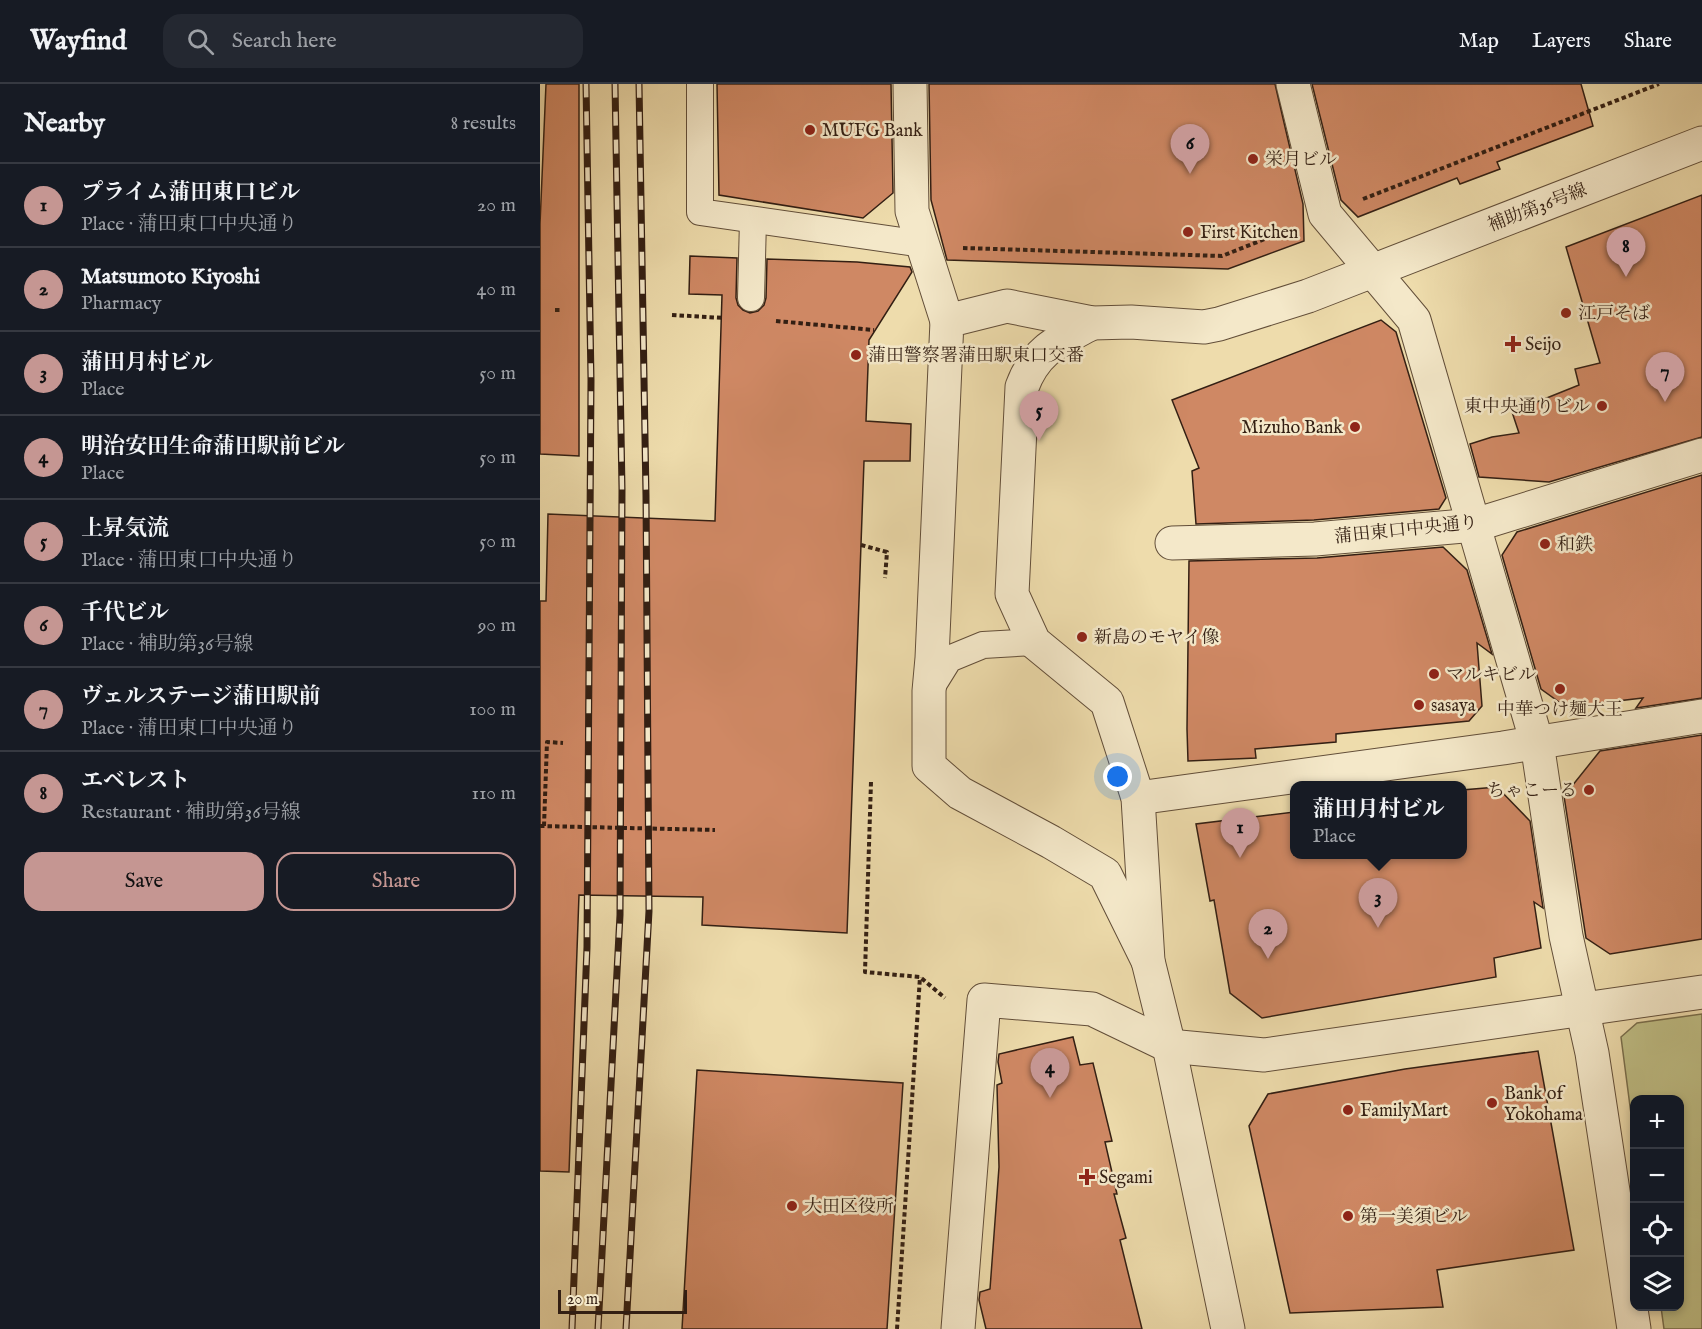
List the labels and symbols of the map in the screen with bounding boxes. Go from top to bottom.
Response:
place label: MUFG Bank [822,120,923,143]
marker: MUFG Bank [803,123,817,137]
pin: 6 [1170,124,1210,174]
place label: 栄月ビル [1265,149,1337,172]
marker: 栄月ビル [1246,152,1260,166]
street label: 補助第36号線 [1485,179,1590,238]
place label: First Kitchen [1200,222,1299,245]
marker: First Kitchen [1181,225,1195,239]
pin: 8 [1606,228,1646,277]
place label: 江戸そば [1578,303,1650,326]
marker: 江戸そば [1559,306,1573,320]
place label: Seijo [1525,334,1562,357]
marker: Seijo [1506,337,1520,351]
place label: 蒲田警察署蒲田駅東口交番 [868,345,1084,368]
marker: 蒲田警察署蒲田駅東口交番 [849,348,863,362]
pin: 7 [1646,352,1684,402]
pin: 5 [1020,392,1058,441]
place label: 東中央通りビル [1464,396,1590,419]
marker: 東中央通りビル [1595,399,1609,413]
place label: Mizuho Bank [1242,417,1343,440]
marker: Mizuho Bank [1348,420,1362,434]
street label: 蒲田東口中央通り [1333,512,1479,549]
place label: 和鉄 [1557,534,1593,557]
marker: 和鉄 [1538,537,1552,551]
place label: 新島のモヤイ像 [1094,627,1219,650]
marker: 新島のモヤイ像 [1075,630,1089,644]
place label: マルキビル [1446,664,1536,687]
marker: マルキビル [1427,667,1441,681]
marker: 中華つけ麺大王 [1553,682,1567,696]
place label: sasaya [1431,695,1476,718]
marker: sasaya [1412,698,1426,712]
place label: 中華つけ麺大王 [1497,699,1623,722]
your location [1103,762,1132,791]
place label: ちゃこーる [1487,780,1577,803]
marker: ちゃこーる [1582,783,1596,797]
pin: 1 [1220,808,1260,858]
pin: 3 [1358,878,1398,928]
pin: 2 [1248,910,1288,959]
pin: 4 [1030,1048,1070,1098]
place label: Bank of Yokohama [1504,1083,1583,1127]
marker: Bank of Yokohama [1485,1096,1499,1110]
place label: FamilyMart [1360,1100,1448,1123]
marker: FamilyMart [1341,1103,1355,1117]
place label: Segami [1099,1167,1153,1190]
marker: Segami [1080,1170,1094,1184]
place label: 大田区役所 [804,1196,894,1219]
marker: 大田区役所 [785,1199,799,1213]
place label: 第一美須ビル [1360,1206,1468,1229]
marker: 第一美須ビル [1341,1209,1355,1223]
scale bar [558,1287,687,1314]

